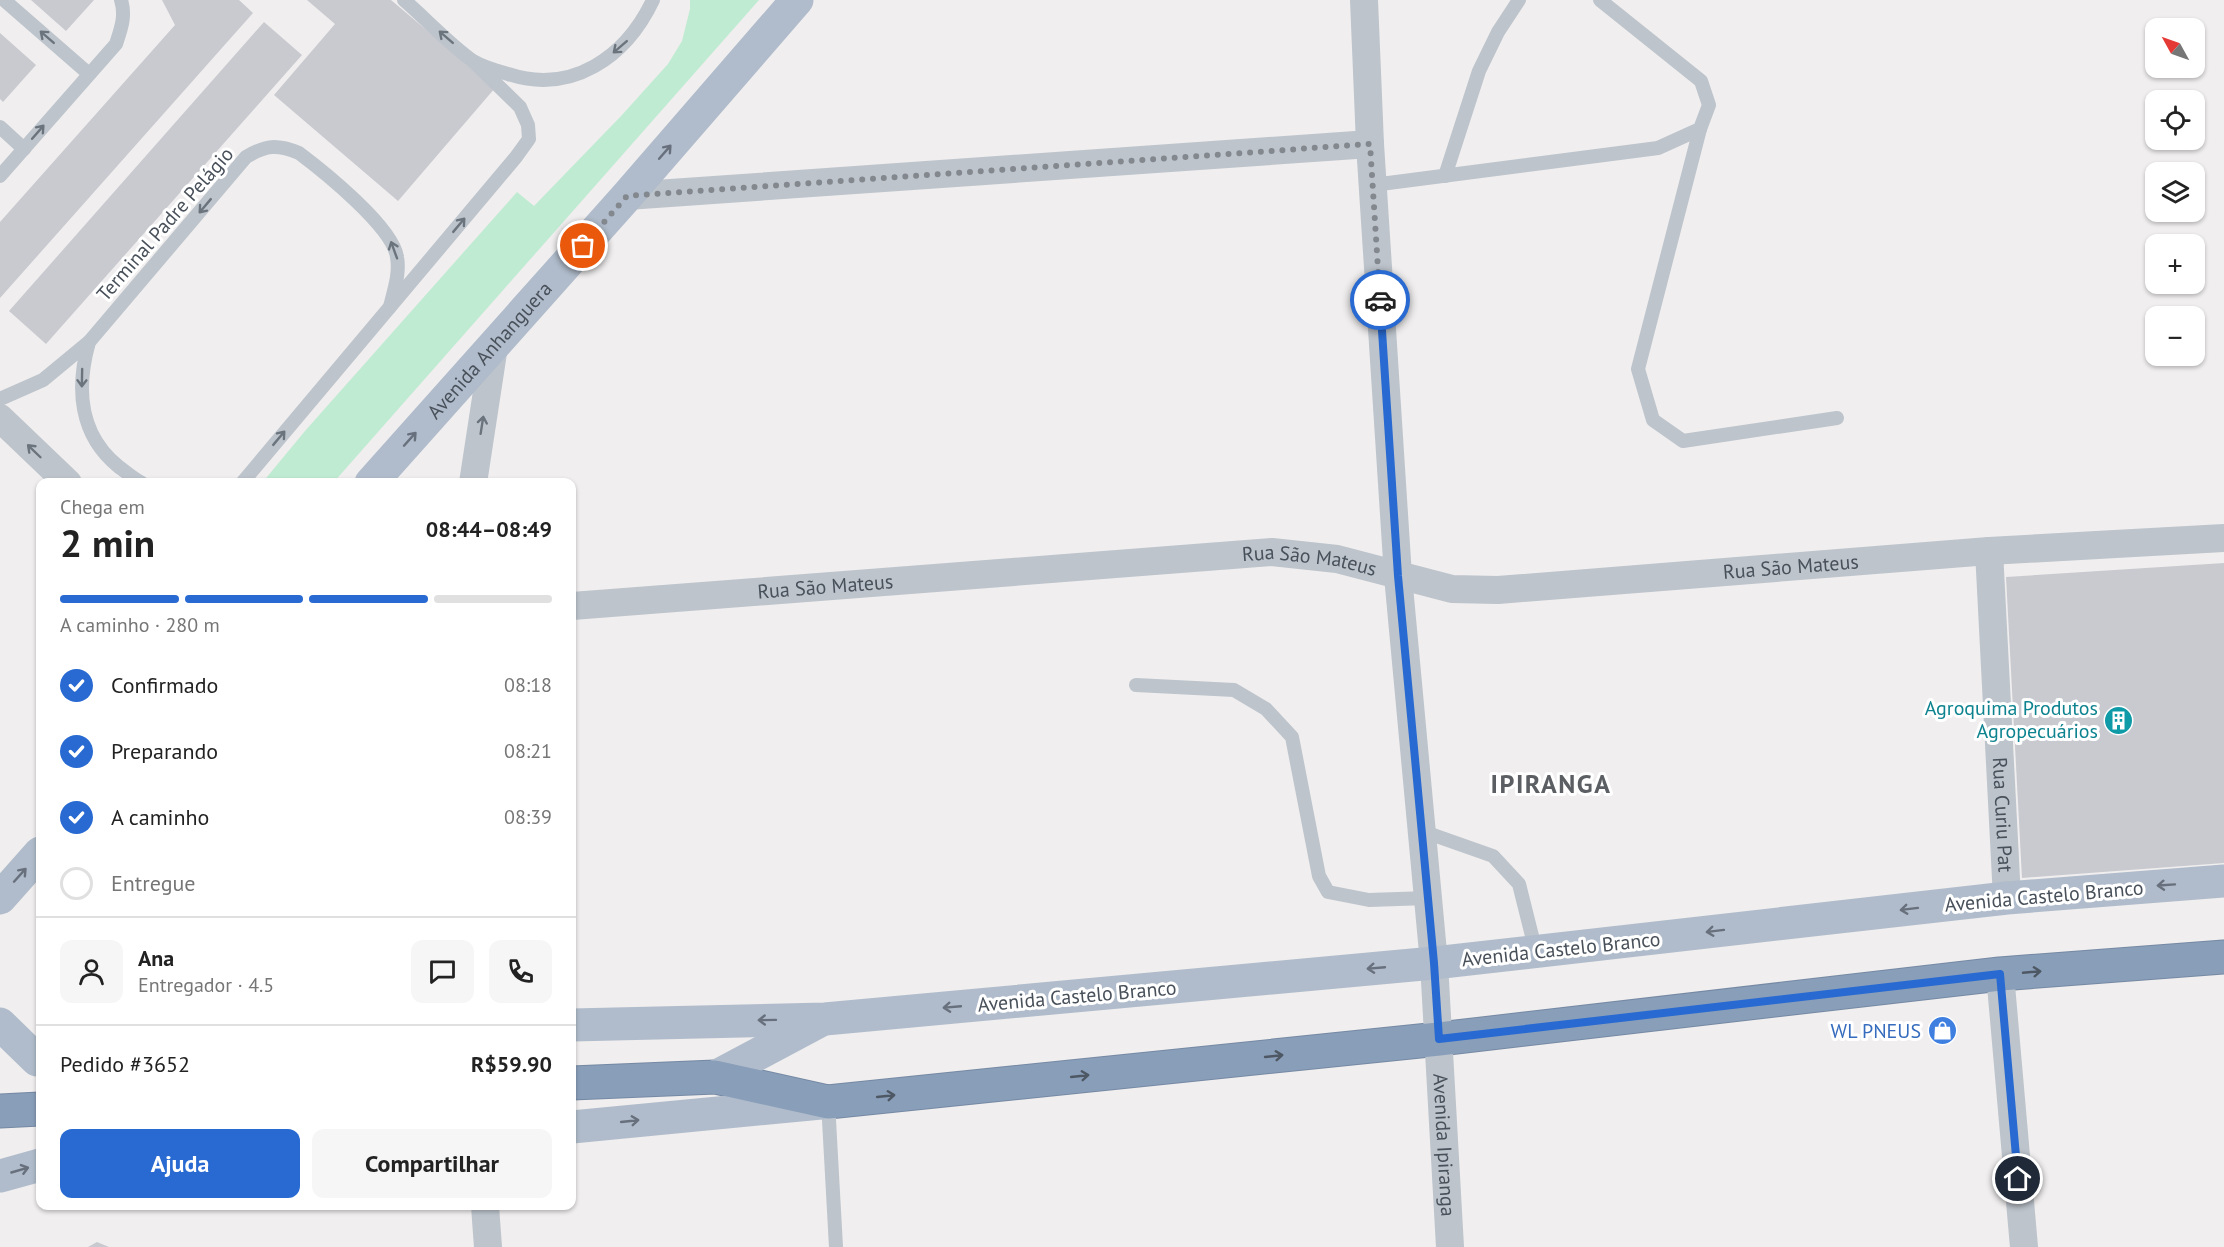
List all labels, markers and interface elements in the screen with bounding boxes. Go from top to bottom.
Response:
north arrow [2145,18,2205,78]
map controls [2145,18,2205,366]
one-way arrow [40,30,55,44]
one-way arrow [439,30,454,44]
one-way arrow [613,40,628,54]
button: locate [2145,90,2205,150]
one-way arrow [32,124,45,140]
street label: Terminal Padre Pelágio [91,142,239,306]
one-way arrow [658,145,672,160]
button: layers [2145,162,2205,222]
one-way arrow [198,198,211,214]
one-way arrow [453,217,466,233]
pin [557,220,608,271]
icon: bag [566,229,599,262]
button: + [2145,234,2205,294]
one-way arrow [387,242,398,260]
courier [1350,270,1410,330]
street label: Avenida Anhanguera [421,276,558,424]
icon: car [1364,284,1397,317]
button: − [2145,306,2205,366]
one-way arrow [76,368,87,388]
one-way arrow [477,416,488,436]
one-way arrow [273,430,286,446]
one-way arrow [403,432,417,447]
one-way arrow [26,443,41,458]
text: Chega em [60,494,145,520]
text: 08:44–08:49 [426,515,552,543]
text: 2 min [60,517,155,568]
street label: Rua São Mateus [1241,539,1380,582]
street label: Rua São Mateus [1722,548,1860,585]
street label: Rua São Mateus [756,568,894,605]
text: A caminho · 280 m [60,612,220,638]
icon: check [60,669,93,702]
text: Confirmado [111,671,218,699]
text: 08:18 [504,672,552,698]
place label: Agroquima Produtos Agropecuários [1925,695,2098,744]
building icon: Agroquima Produtos Agropecuários [2103,704,2135,736]
icon: check [60,735,93,768]
text: Preparando [111,737,218,765]
text: 08:21 [504,738,552,764]
street label: Rua Curiu Pat [1987,756,2019,873]
district label: IPIRANGA [1491,767,1611,800]
icon: check [60,801,93,834]
text: A caminho [111,803,209,831]
text: 08:39 [504,804,552,830]
one-way arrow [13,868,27,883]
text: Entregue [111,869,196,897]
street label: Avenida Castelo Branco [1943,874,2145,918]
one-way arrow [2156,880,2176,891]
one-way arrow [1899,904,1919,915]
street label: Avenida Castelo Branco [1460,926,1662,972]
one-way arrow [1706,926,1725,937]
button: person [60,940,123,1003]
button: chat [411,940,474,1003]
button: phone [489,940,552,1003]
text: Ana [138,944,174,972]
one-way arrow [1367,963,1387,974]
one-way arrow [2021,966,2041,977]
text: Entregador · 4.5 [138,972,274,998]
street label: Avenida Castelo Branco [976,974,1178,1018]
one-way arrow [943,1002,962,1013]
one-way arrow [757,1014,777,1026]
shop icon: WL PNEUS [1926,1015,1958,1047]
place label: WL PNEUS [1831,1018,1921,1044]
text: Pedido #3652 [60,1050,190,1078]
text: R$59.90 [471,1050,552,1078]
one-way arrow [1264,1050,1284,1061]
one-way arrow [1070,1070,1090,1081]
street label: Avenida Ipiranga [1427,1073,1461,1217]
one-way arrow [876,1090,896,1101]
one-way arrow [619,1115,639,1126]
button: Ajuda [60,1129,300,1198]
button: Compartilhar [312,1129,552,1198]
pin [1992,1153,2043,1204]
icon: home [2001,1162,2034,1195]
one-way arrow [10,1164,29,1175]

